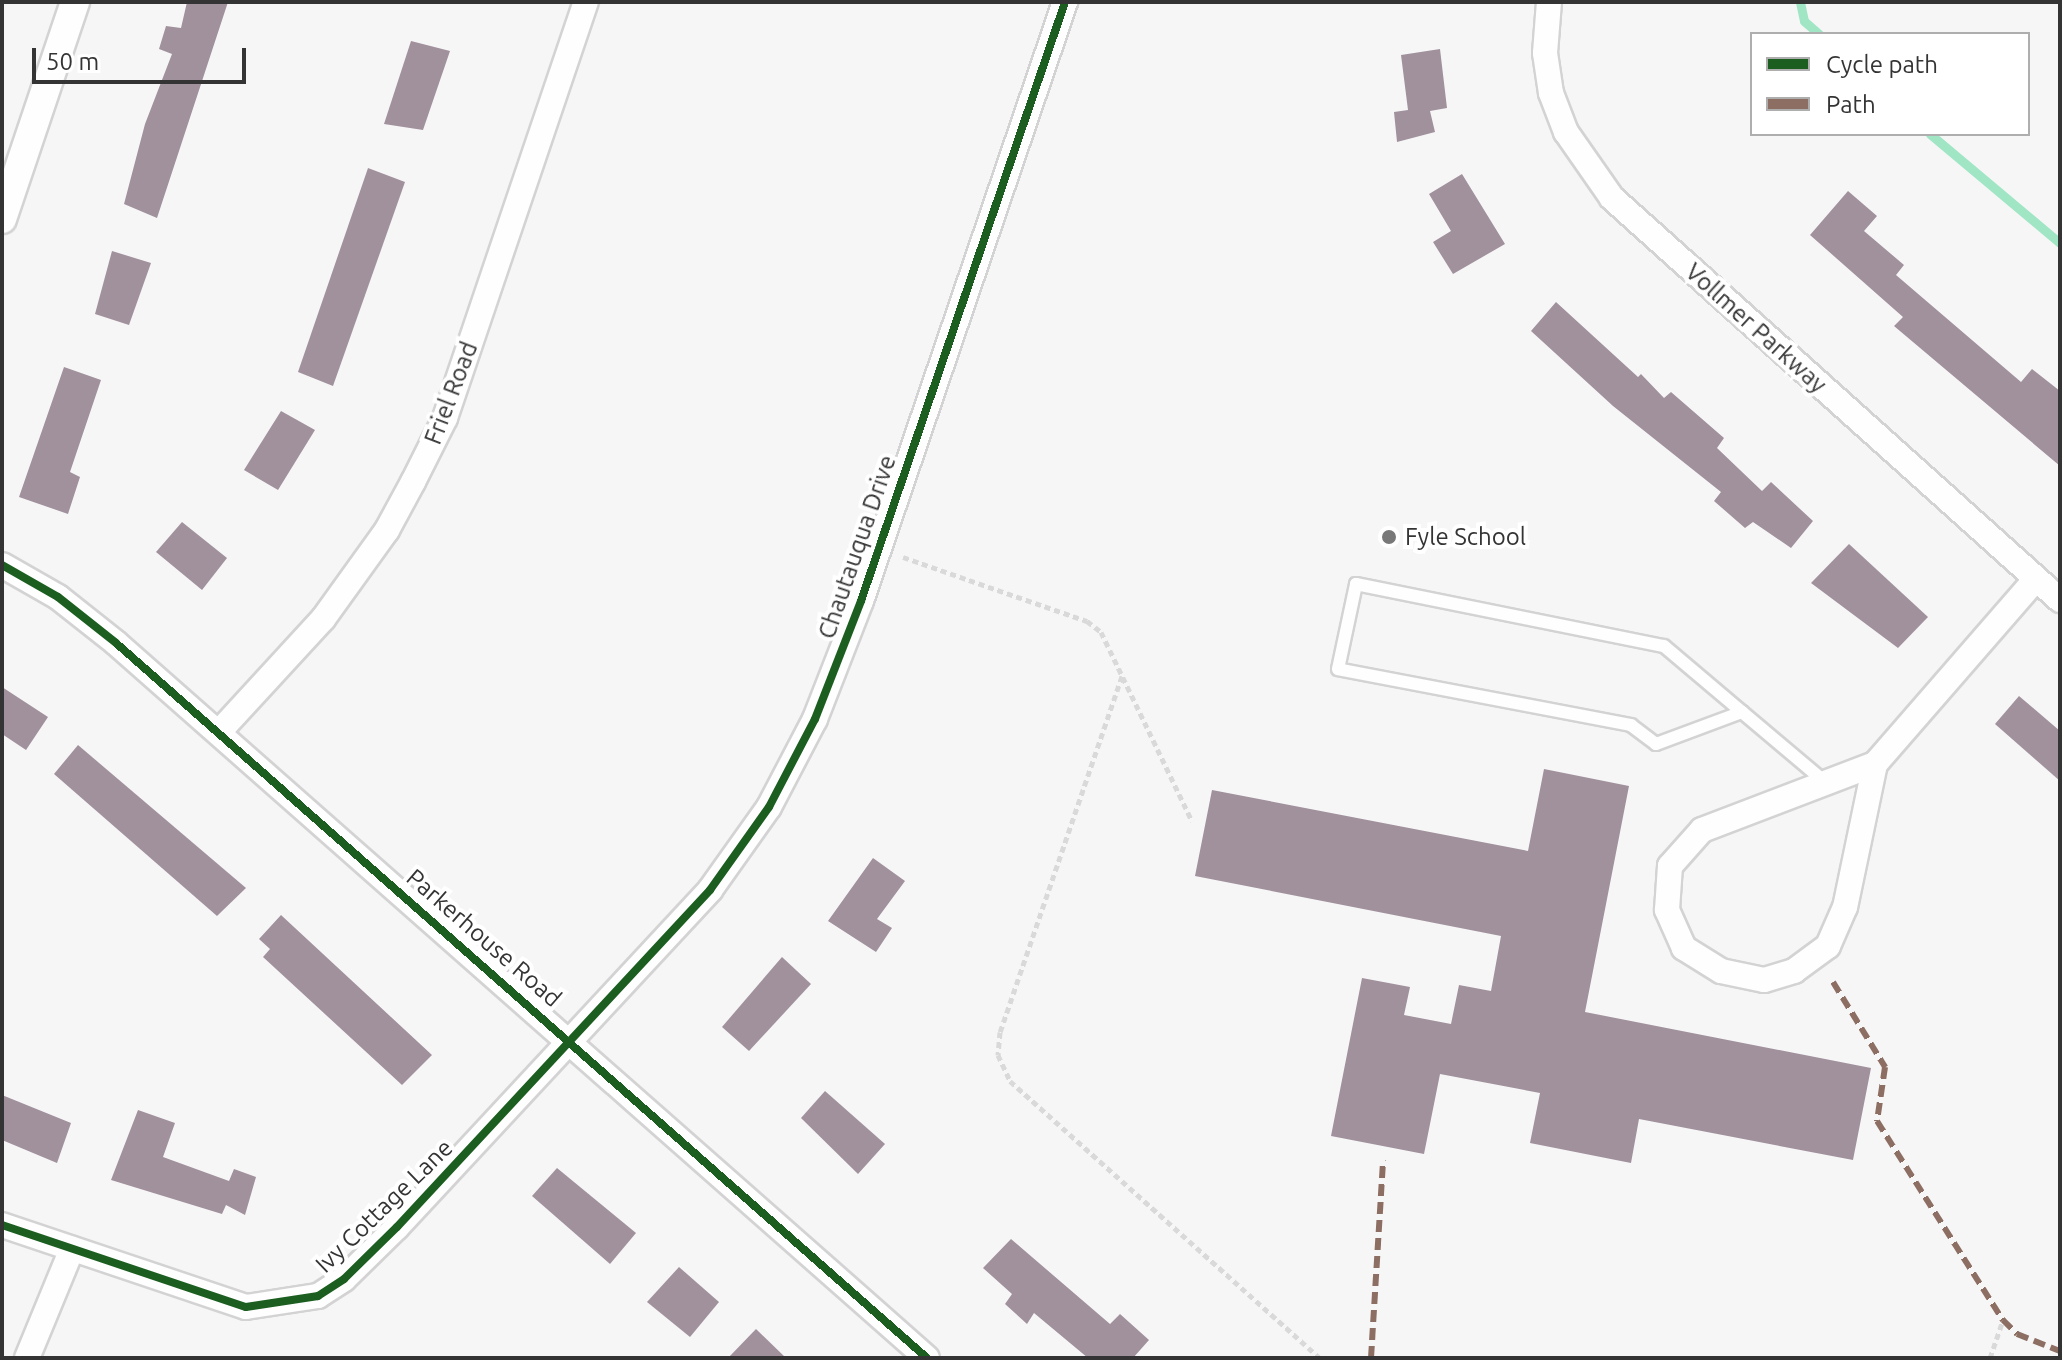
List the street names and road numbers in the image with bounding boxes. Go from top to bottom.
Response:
street label: Vollmer Parkway [1680,257,1832,399]
street label: Friel Road [418,338,484,448]
street label: Chautauqua Drive [812,451,902,643]
street label: Parkerhouse Road [401,863,567,1013]
street label: Ivy Cottage Lane [310,1133,458,1279]

